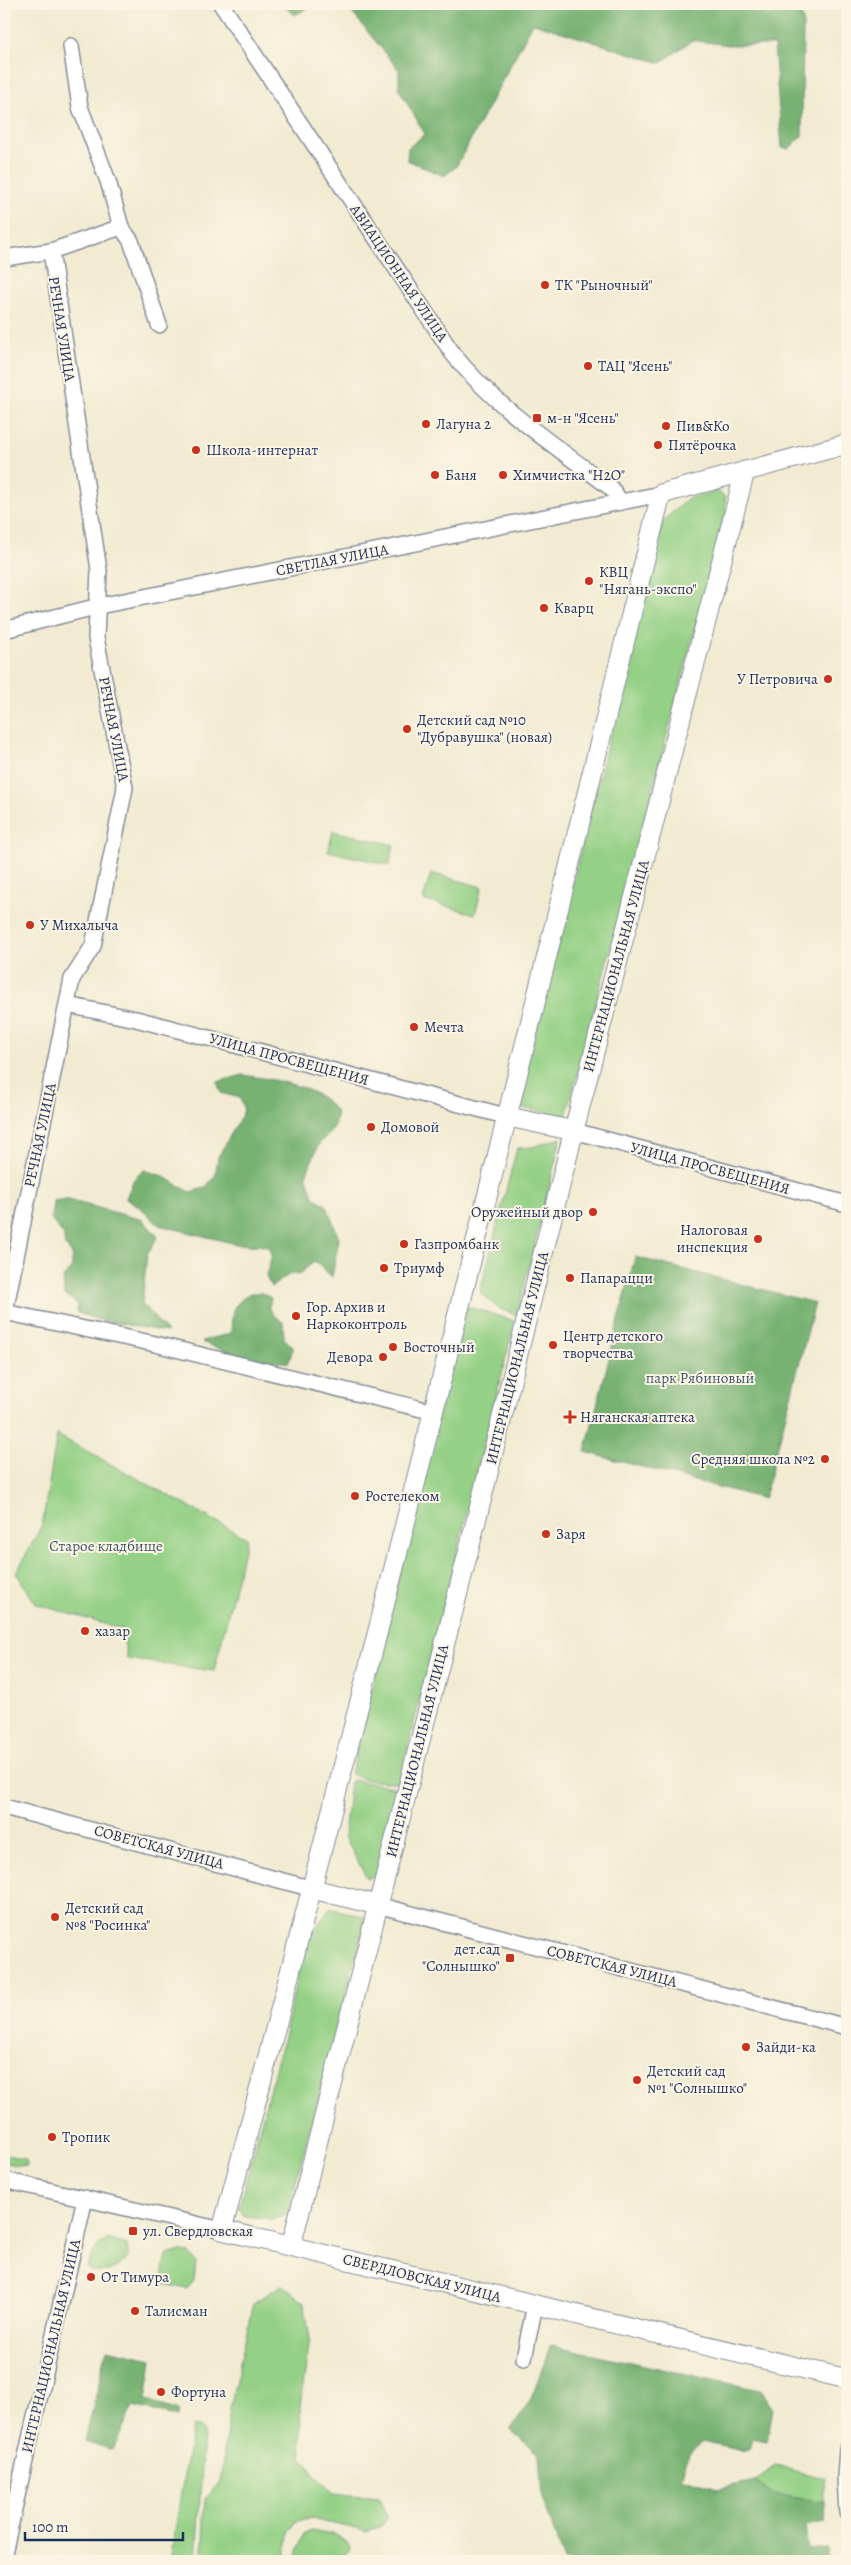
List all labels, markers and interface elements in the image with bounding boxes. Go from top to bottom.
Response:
street label: АВИАЦИОННАЯ УЛИЦА [345,199,453,346]
street label: РЕЧНАЯ УЛИЦА [44,275,80,383]
place label: ТК "Рыночный" [555,275,653,295]
marker: ТК "Рыночный" [539,279,551,291]
place label: ТАЦ "Ясень" [598,356,673,376]
marker: ТАЦ "Ясень" [582,360,594,372]
place label: м-н "Ясень" [547,408,619,428]
marker: м-н "Ясень" [531,412,543,424]
place label: Лагуна 2 [436,414,491,434]
place label: Пив&Ко [676,416,730,436]
marker: Лагуна 2 [420,418,432,430]
marker: Пив&Ко [660,420,672,432]
place label: Пятёрочка [668,435,737,455]
marker: Пятёрочка [652,439,664,451]
place label: Школа-интернат [206,440,319,460]
marker: Школа-интернат [190,444,202,456]
place label: Баня [445,465,477,485]
place label: Химчистка "H2O" [513,465,625,485]
marker: Баня [429,469,441,481]
marker: Химчистка "H2O" [497,469,509,481]
street label: СВЕТЛАЯ УЛИЦА [274,539,390,581]
place label: КВЦ "Нягань-экспо" [599,562,697,599]
marker: КВЦ "Нягань-экспо" [583,575,595,587]
place label: Кварц [554,598,594,618]
marker: Кварц [538,602,550,614]
place label: У Петровича [737,669,818,689]
marker: У Петровича [822,673,834,685]
street label: РЕЧНАЯ УЛИЦА [94,675,134,783]
place label: Детский сад №10 "Дубравушка" (новая) [417,710,552,747]
marker: Детский сад №10 "Дубравушка" (новая) [401,723,413,735]
street label: ИНТЕРНАЦИОНАЛЬНАЯ УЛИЦА [578,858,654,1074]
place label: У Михалыча [40,915,119,935]
marker: У Михалыча [24,919,36,931]
place label: Мечта [424,1017,464,1037]
marker: Мечта [408,1021,420,1033]
street label: УЛИЦА ПРОСВЕЩЕНИЯ [207,1028,371,1090]
street label: РЕЧНАЯ УЛИЦА [19,1081,61,1189]
place label: Домовой [381,1117,440,1137]
marker: Домовой [365,1121,377,1133]
street label: УЛИЦА ПРОСВЕЩЕНИЯ [628,1137,792,1199]
place label: Оружейный двор [471,1202,583,1222]
marker: Оружейный двор [587,1206,599,1218]
place label: Налоговая инспекция [676,1220,748,1257]
marker: Налоговая инспекция [752,1233,764,1245]
place label: Газпромбанк [414,1234,499,1254]
marker: Газпромбанк [398,1238,410,1250]
street label: ИНТЕРНАЦИОНАЛЬНАЯ УЛИЦА [481,1249,553,1467]
place label: Триумф [394,1258,444,1278]
marker: Триумф [378,1262,390,1274]
place label: Папарацци [580,1268,653,1288]
marker: Папарацци [564,1272,576,1284]
place label: Гор. Архив и Наркоконтроль [306,1297,407,1334]
marker: Гор. Архив и Наркоконтроль [290,1310,302,1322]
place label: Центр детского творчества [563,1326,663,1363]
place label: Восточный [403,1337,475,1357]
marker: Центр детского творчества [547,1339,559,1351]
marker: Восточный [387,1341,399,1353]
place label: Девора [327,1347,373,1367]
marker: Девора [377,1351,389,1363]
park label: парк Рябиновый [646,1368,754,1388]
place label: Няганская аптека [580,1407,695,1427]
marker: Няганская аптека [564,1411,576,1423]
place label: Средняя школа №2 [691,1449,815,1469]
marker: Средняя школа №2 [819,1453,831,1465]
place label: Ростелеком [365,1486,440,1506]
marker: Ростелеком [349,1490,361,1502]
place label: Заря [556,1524,586,1544]
marker: Заря [540,1528,552,1540]
park label: Старое кладбище [49,1536,163,1556]
place label: хазар [95,1621,130,1641]
marker: хазар [79,1625,91,1637]
street label: ИНТЕРНАЦИОНАЛЬНАЯ УЛИЦА [381,1642,453,1860]
street label: СОВЕТСКАЯ УЛИЦА [92,1820,226,1874]
place label: Детский сад №8 "Росинка" [65,1898,151,1935]
marker: Детский сад №8 "Росинка" [49,1911,61,1923]
place label: дет.сад "Солнышко" [422,1939,500,1976]
street label: СОВЕТСКАЯ УЛИЦА [545,1940,679,1992]
marker: дет.сад "Солнышко" [504,1952,516,1964]
place label: Зайди-ка [756,2037,816,2057]
marker: Зайди-ка [740,2041,752,2053]
place label: Детский сад №1 "Солнышко" [647,2061,747,2098]
marker: Детский сад №1 "Солнышко" [631,2074,643,2086]
place label: Тропик [62,2127,111,2147]
marker: Тропик [46,2131,58,2143]
place label: ул. Свердловская [142,2221,253,2241]
marker: ул. Свердловская [127,2225,139,2237]
street label: ИНТЕРНАЦИОНАЛЬНАЯ УЛИЦА [17,2237,85,2455]
street label: СВЕРДЛОВСКАЯ УЛИЦА [341,2249,503,2307]
place label: От Тимура [101,2267,169,2287]
marker: От Тимура [85,2271,97,2283]
place label: Талисман [145,2301,208,2321]
marker: Талисман [129,2305,141,2317]
place label: Фортуна [171,2382,226,2402]
marker: Фортуна [155,2386,167,2398]
scale bar [25,2510,182,2542]
text: 100 m [32,2517,69,2537]

